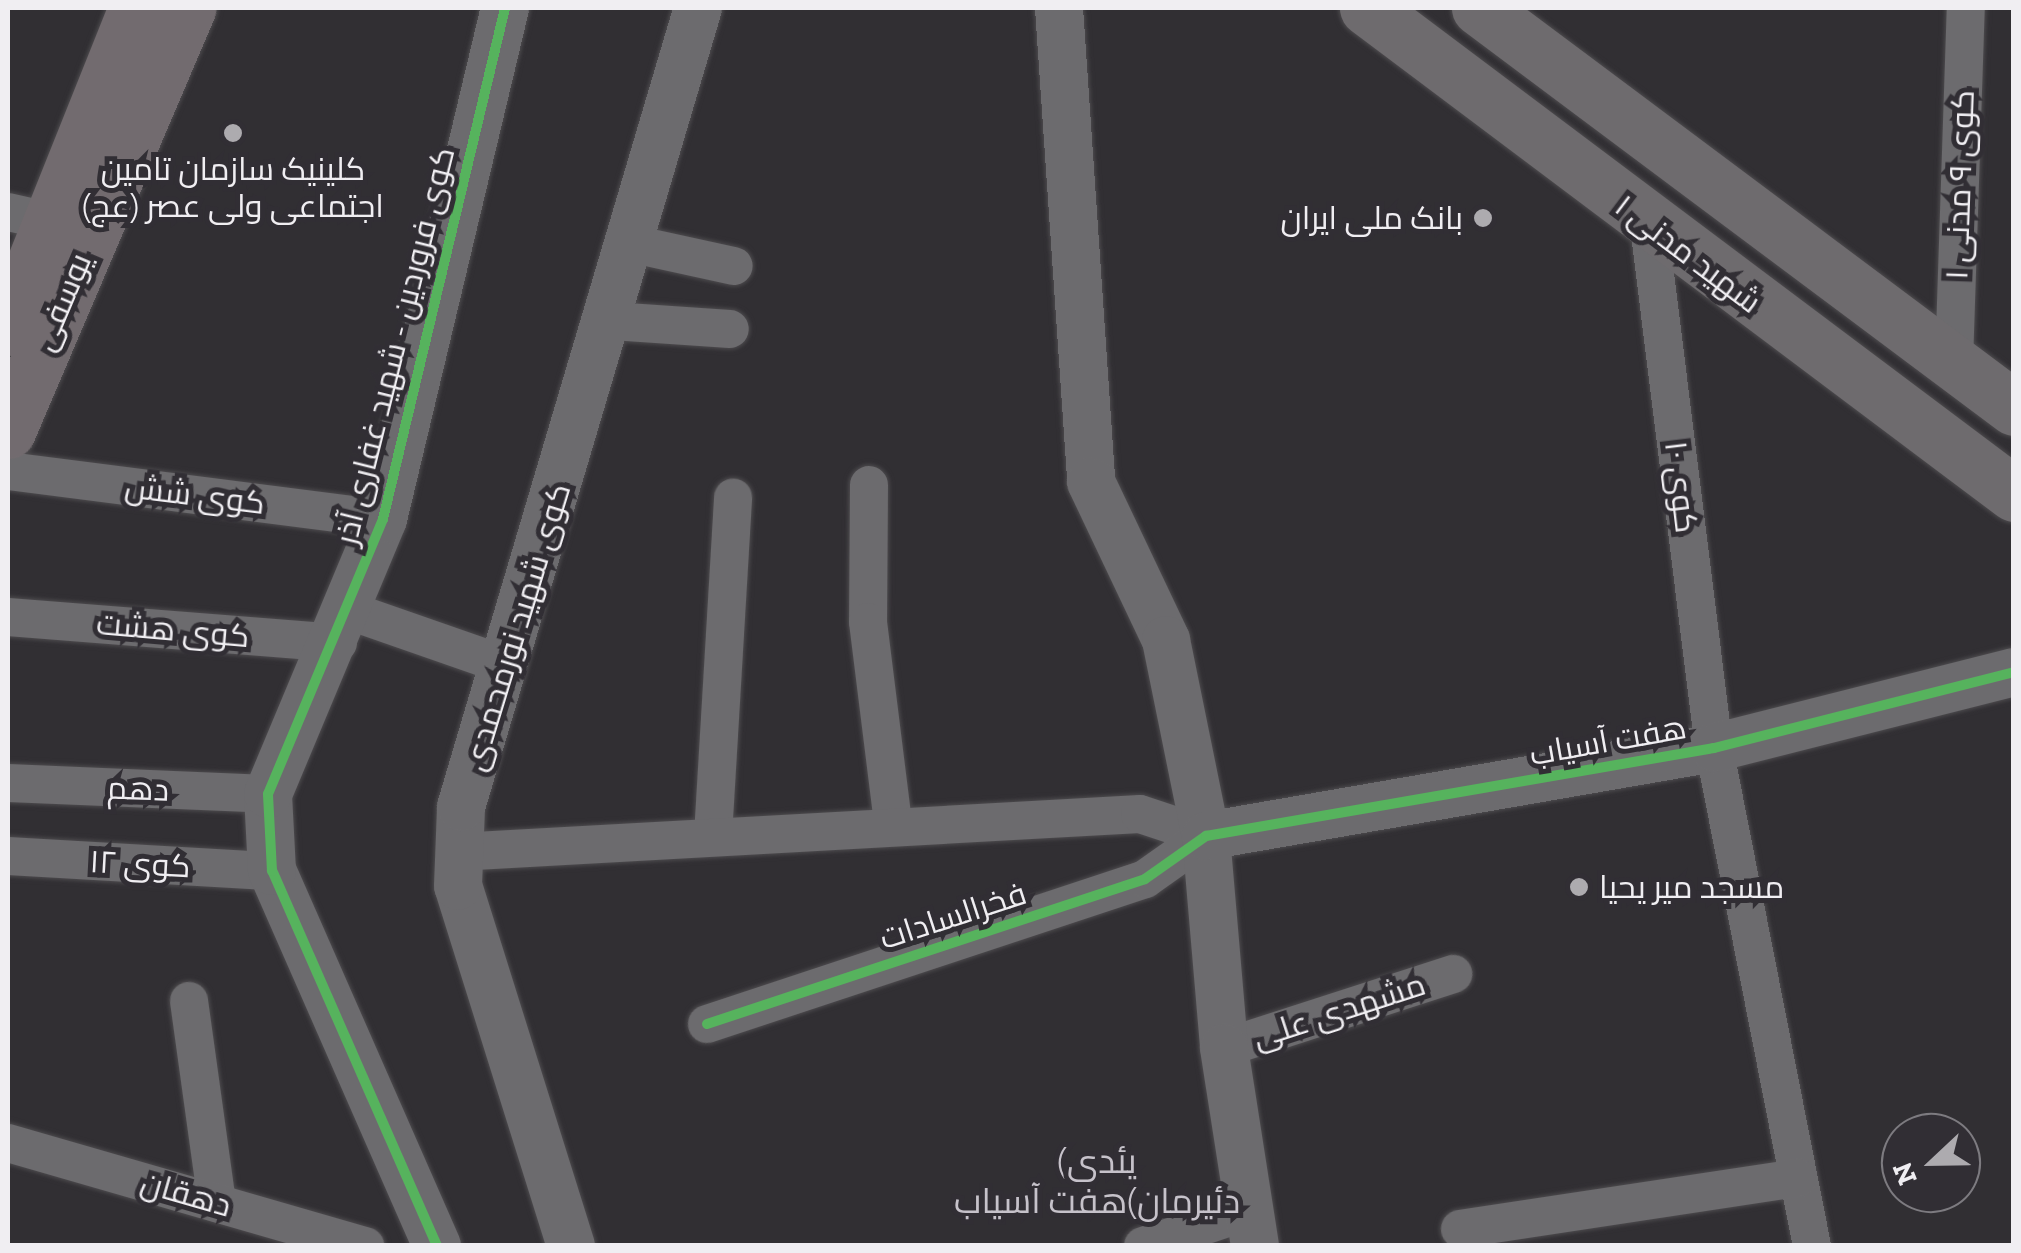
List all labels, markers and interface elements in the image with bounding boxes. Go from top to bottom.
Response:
street label: کوی ۹ مدنی ۱ [1937,89,1983,281]
marker: کلینیک سازمان تامین اجتماعی ولی عصر (عج) [220,120,246,146]
street label: کوی فروردین - شهید غفاری آذر [327,143,463,549]
place label: کلینیک سازمان تامین اجتماعی ولی عصر (عج) [82,151,384,226]
street label: شهید مدنی ۱ [1607,187,1769,321]
place label: بانک ملی ایران [1280,199,1463,237]
marker: بانک ملی ایران [1472,207,1494,229]
street label: یوسفی [24,247,100,357]
street label: کوی ۱۰ [1656,439,1706,535]
street label: کوی شش [123,467,267,523]
street label: کوی شهید نورمحمدی [455,479,579,775]
street label: کوی هشت [95,604,251,656]
street label: هفت آسیاب [1527,708,1689,774]
street label: دهم [106,769,170,809]
street label: کوی ۱۲ [88,842,192,886]
place label: مسجد میر یحیا [1599,868,1784,906]
street label: فخرالسادات [875,874,1031,958]
marker: مسجد میر یحیا [1568,876,1590,898]
street label: مشهدی علی [1248,965,1430,1057]
north arrow [1881,1113,1981,1213]
district label: (یئدی دئیرمان)هفت آسیاب [954,1140,1240,1222]
text: N [1885,1158,1924,1190]
street label: دهقان [136,1163,236,1225]

